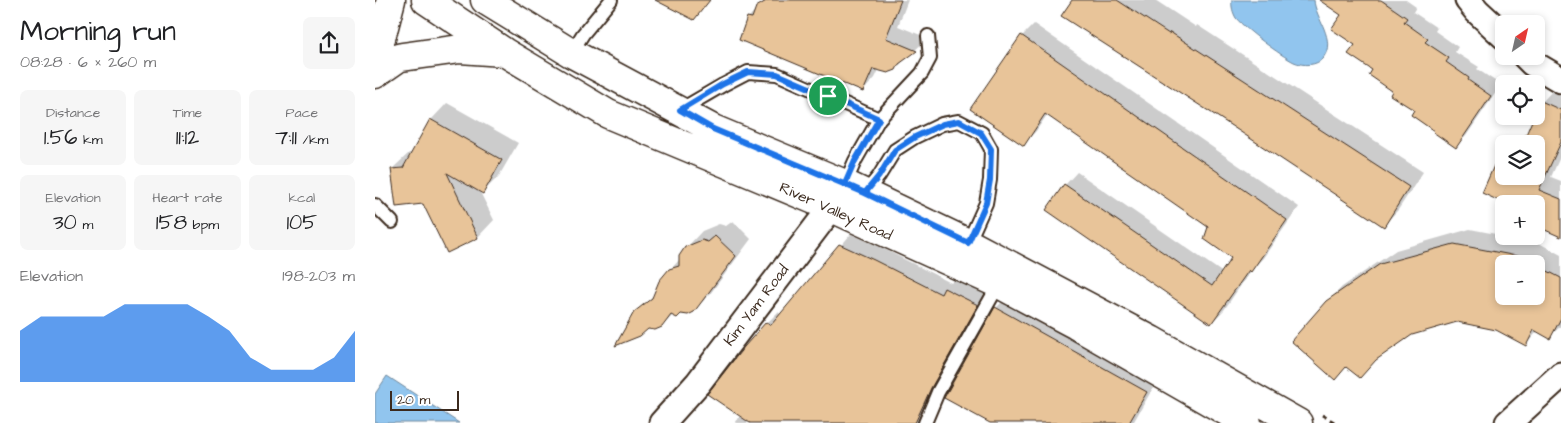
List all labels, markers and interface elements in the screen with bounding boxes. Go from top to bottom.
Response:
text: Morning run [20,12,176,51]
north arrow [1495,15,1545,65]
map controls [1495,15,1545,305]
button: share [303,17,355,69]
text: 08:28 · 6 × 260 m [20,51,156,73]
pin [807,75,849,117]
button: locate [1495,75,1545,125]
icon: arrive [814,82,842,110]
text: Distance [46,103,100,123]
text: Time [173,103,202,123]
text: Pace [286,103,318,123]
text: 1.56 [44,123,77,152]
text: 11:12 [176,123,199,152]
text: 7:11 [275,123,297,152]
text: km [77,130,103,150]
text: /km [297,130,328,150]
button: layers [1495,135,1545,185]
street label: River Valley Road [776,177,896,247]
text: Elevation [46,188,101,208]
text: Heart rate [152,188,223,208]
text: kcal [288,188,315,208]
button: + [1495,195,1545,245]
text: 30 [53,208,77,237]
text: 158 [156,208,187,237]
text: 105 [286,208,317,237]
text: m [77,215,93,235]
text: bpm [187,215,219,235]
button: − [1495,255,1545,305]
street label: Kim Yam Road [719,260,794,350]
text: Elevation [20,265,83,287]
text: 198–203 m [282,265,355,287]
scale bar [390,388,459,411]
text: 20 m [397,390,430,410]

